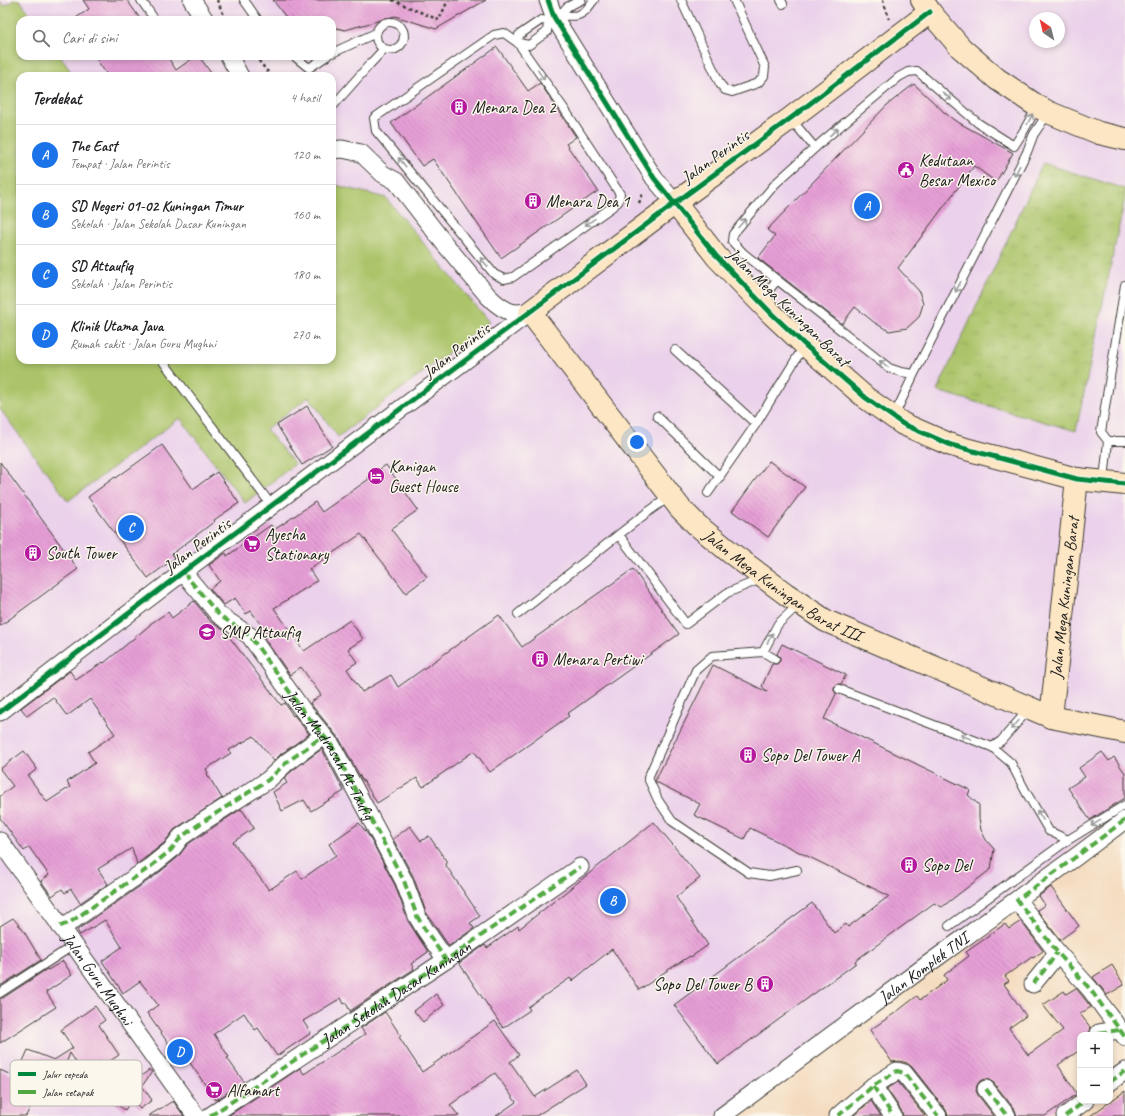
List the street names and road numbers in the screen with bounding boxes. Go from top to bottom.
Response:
street label: Jalan Perintis [676,123,755,189]
street label: Jalan Mega Kuningan Barat [722,243,856,373]
street label: Jalan Perintis [418,317,496,383]
street label: Jalan Perintis [159,512,237,578]
street label: Jalan Mega Kuningan Barat [1045,514,1084,681]
street label: Jalan Mega Kuningan Barat III [698,524,868,647]
street label: Jalan Madrasah At-Taufig [280,685,380,824]
street label: Jalan Komplek TNI [874,926,976,1009]
street label: Jalan Guru Mughni [57,928,139,1031]
street label: Jalan Sekolah Dasar Kuningan [316,936,475,1051]

